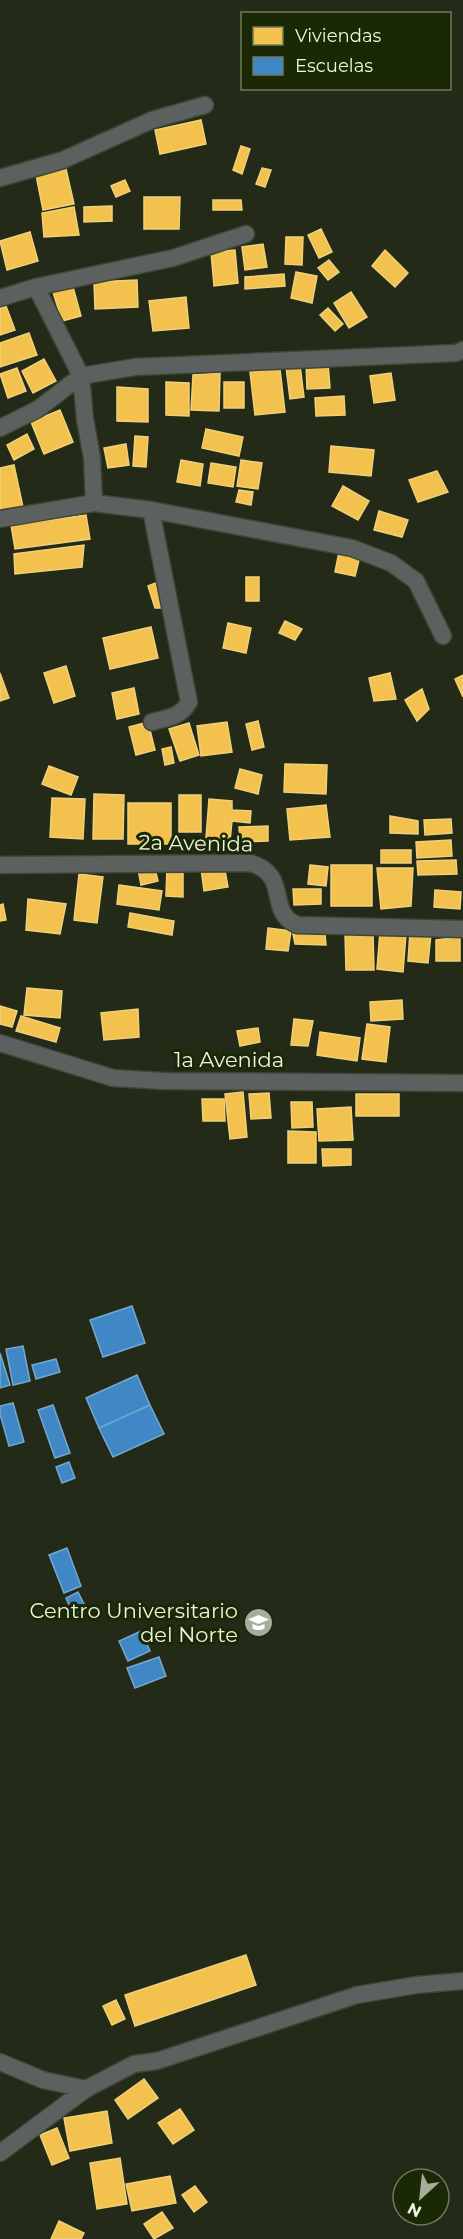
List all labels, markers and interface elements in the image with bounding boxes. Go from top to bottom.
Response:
legend [241,12,451,90]
text: Viviendas [295,25,382,47]
text: Escuelas [295,55,373,77]
street label: 2a Avenida [139,830,253,856]
street label: 1a Avenida [174,1047,284,1072]
place label: Centro Universitario del Norte [29,1598,238,1647]
school or university icon: Centro Universitario del Norte [243,1606,275,1638]
north arrow [391,2167,451,2227]
text: N [404,2199,424,2221]

